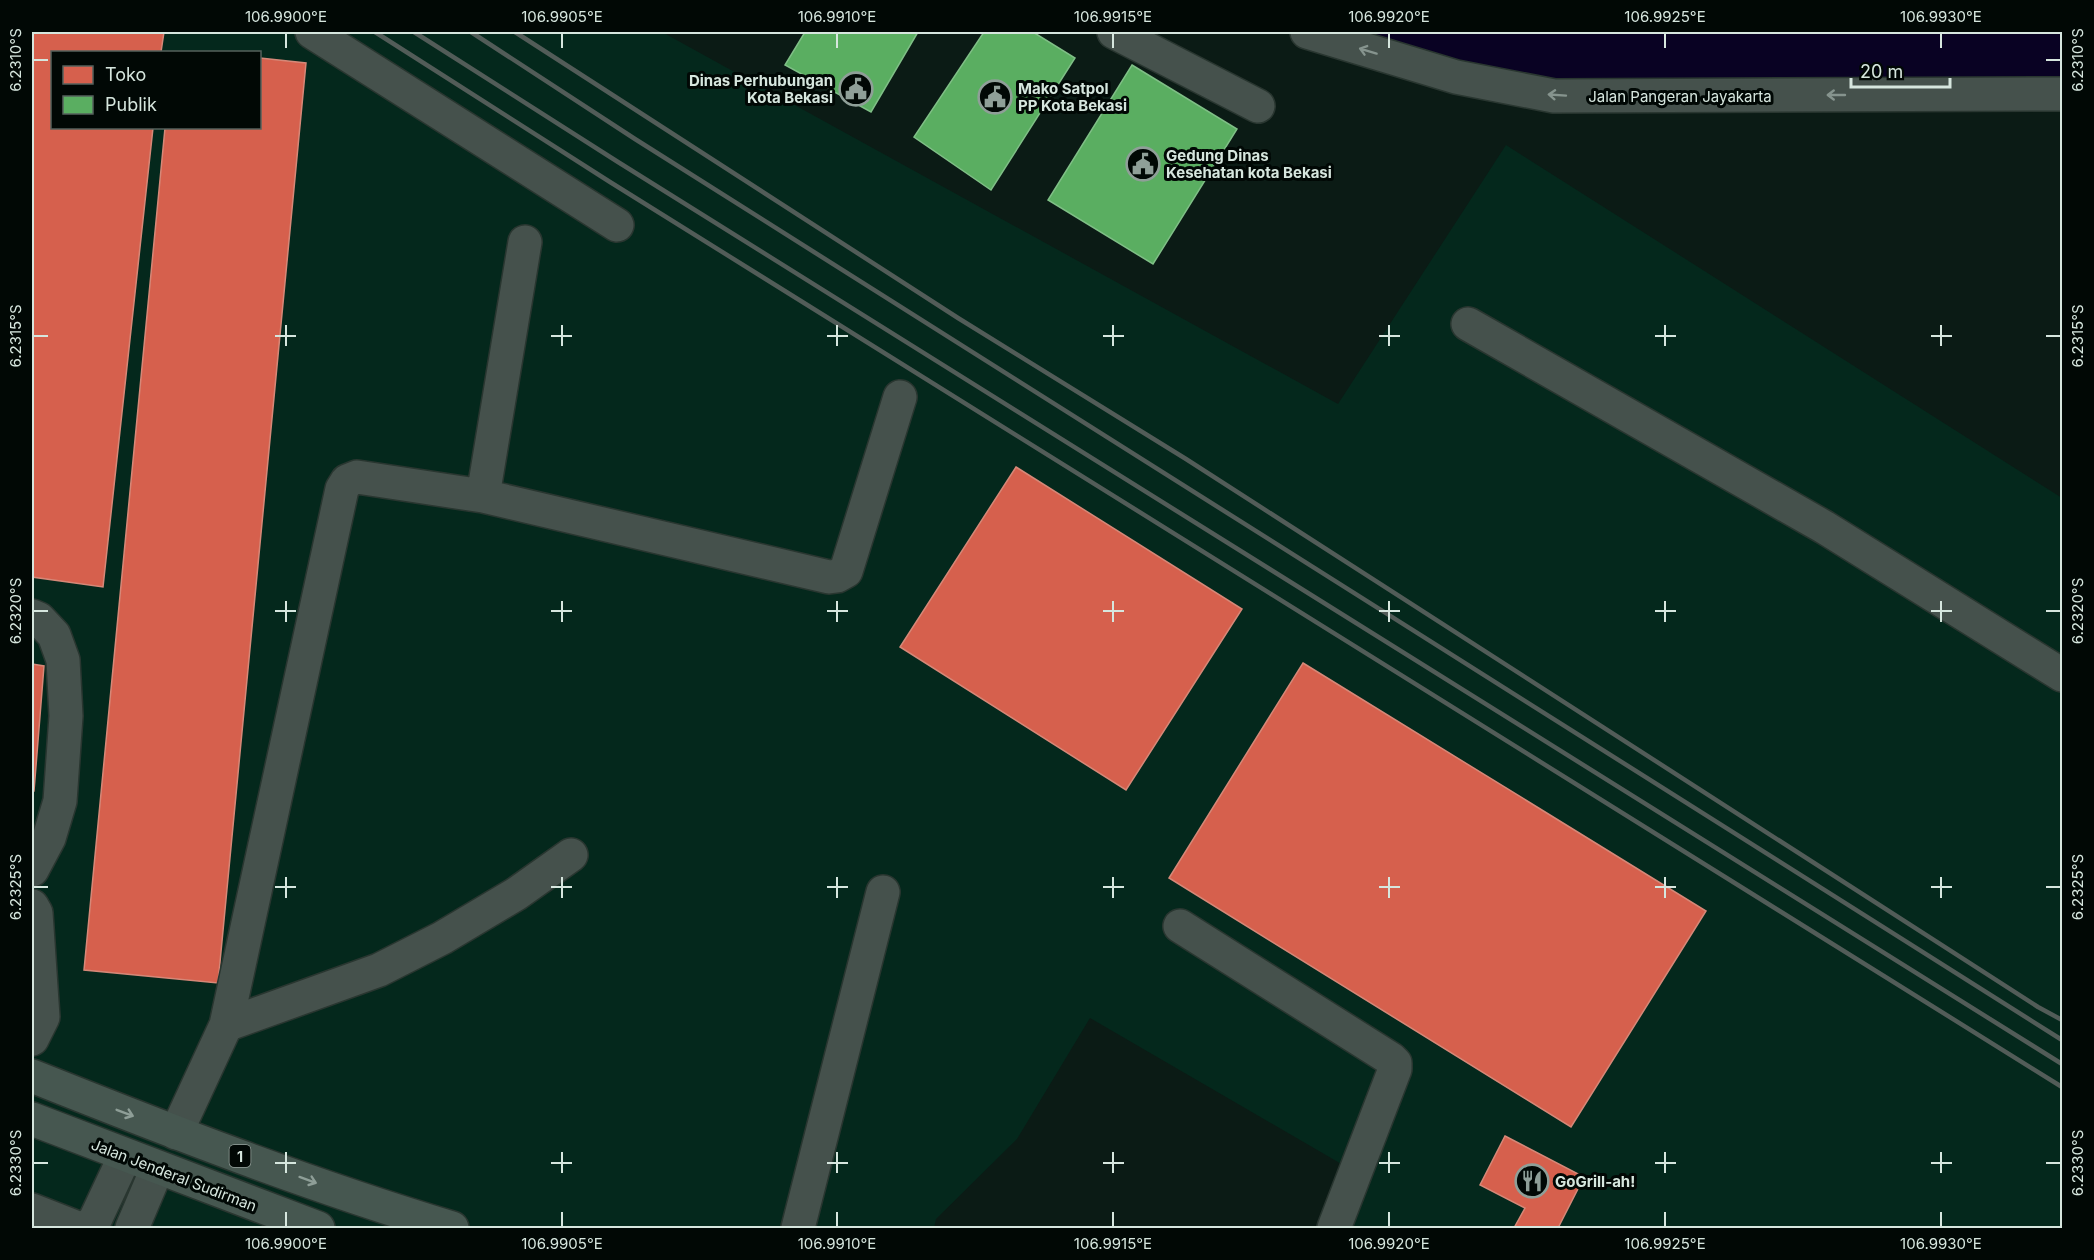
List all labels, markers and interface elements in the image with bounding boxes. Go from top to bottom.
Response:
text: 106.9900°E [245,7,327,26]
text: 106.9905°E [521,7,603,26]
text: 106.9910°E [798,7,876,26]
text: 106.9915°E [1074,7,1152,26]
text: 106.9920°E [1348,7,1430,26]
text: 106.9925°E [1624,7,1706,26]
text: 106.9930°E [1900,7,1982,26]
text: 6.2310°S [6,28,25,92]
text: 6.2310°S [2068,28,2087,92]
one-way arrow [1359,45,1378,56]
legend [51,51,261,129]
scale bar [1851,51,1950,89]
text: 20 m [1860,61,1903,82]
text: Toko [105,64,146,85]
place label: Dinas Perhubungan Kota Bekasi [689,71,833,107]
public building icon: Dinas Perhubungan Kota Bekasi [838,71,874,107]
public building icon: Mako Satpol PP Kota Bekasi [977,79,1013,115]
place label: Mako Satpol PP Kota Bekasi [1018,79,1127,115]
street label: Jalan Pangeran Jayakarta [1588,87,1772,106]
one-way arrow [1827,89,1847,101]
one-way arrow [1548,90,1568,101]
text: Publik [105,94,157,115]
public building icon: Gedung Dinas Kesehatan kota Bekasi [1125,146,1161,182]
place label: Gedung Dinas Kesehatan kota Bekasi [1166,146,1332,182]
text: 6.2315°S [6,304,25,368]
text: 6.2315°S [2068,304,2087,368]
text: 6.2320°S [6,578,25,644]
text: 6.2320°S [2068,578,2087,644]
text: 6.2325°S [6,854,25,920]
text: 6.2325°S [2068,854,2087,920]
one-way arrow [115,1108,134,1119]
text: 6.2330°S [6,1130,25,1196]
text: 6.2330°S [2068,1130,2087,1196]
street label: Jalan Jenderal Sudirman [89,1135,259,1215]
road number: 1 [230,1145,250,1167]
restaurant icon: GoGrill-ah! [1514,1163,1550,1199]
place label: GoGrill-ah! [1555,1172,1635,1191]
one-way arrow [298,1176,317,1187]
text: 106.9900°E [245,1234,327,1253]
text: 106.9905°E [521,1234,603,1253]
text: 106.9910°E [798,1234,876,1253]
text: 106.9915°E [1074,1234,1152,1253]
text: 106.9920°E [1348,1234,1430,1253]
text: 106.9925°E [1624,1234,1706,1253]
text: 106.9930°E [1900,1234,1982,1253]

